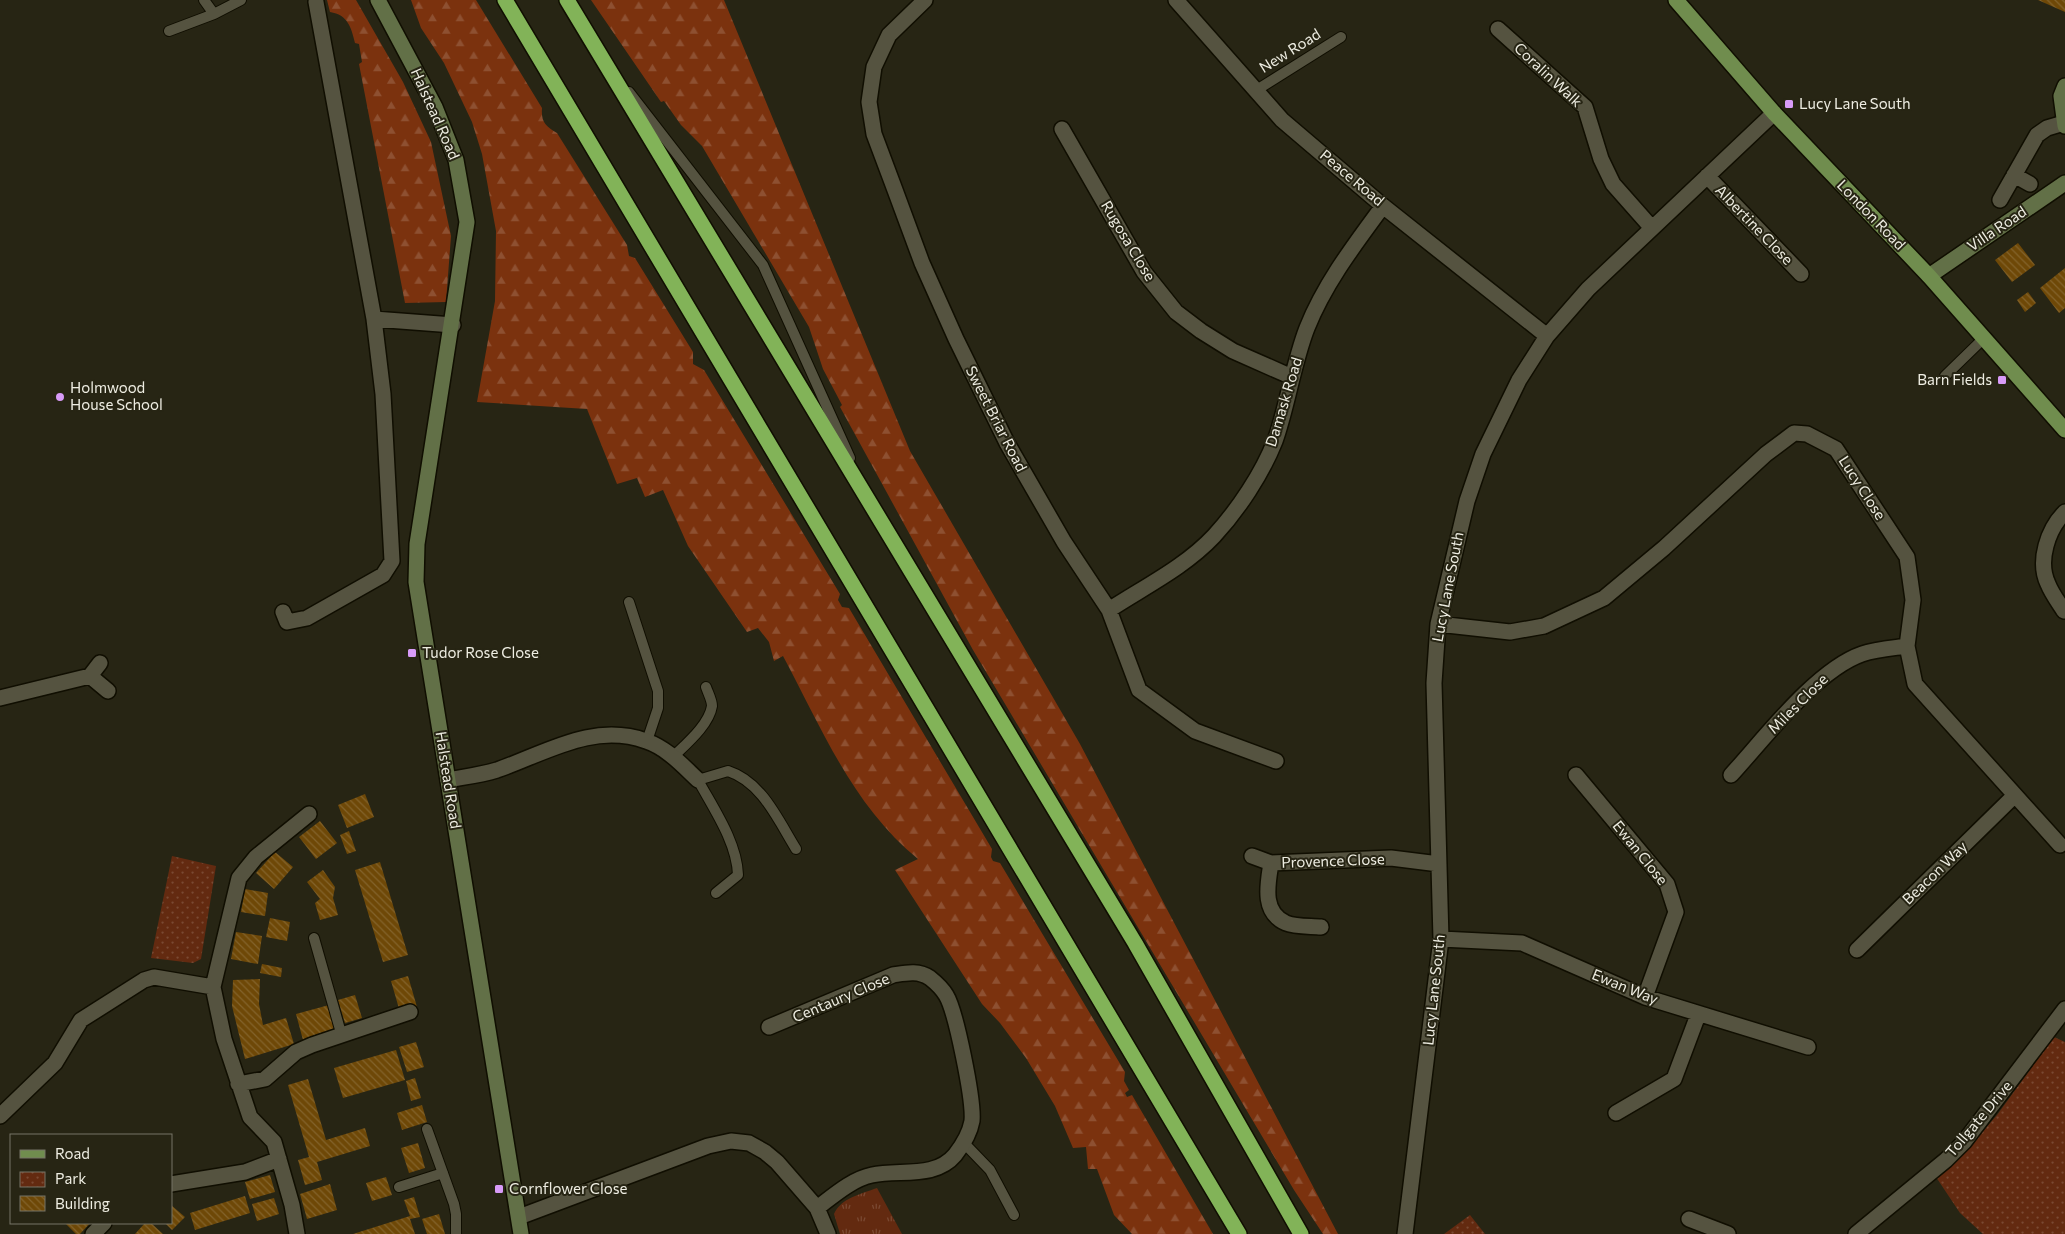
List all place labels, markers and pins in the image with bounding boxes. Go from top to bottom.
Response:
place label: Lucy Lane South [1799,94,1911,112]
marker: Lucy Lane South [1783,98,1795,110]
place label: Barn Fields [1917,370,1992,388]
marker: Barn Fields [1996,374,2008,386]
place label: Holmwood House School [70,378,163,413]
marker: Holmwood House School [54,391,66,403]
place label: Tudor Rose Close [422,643,539,661]
marker: Tudor Rose Close [406,647,418,659]
place label: Cornflower Close [509,1179,628,1197]
marker: Cornflower Close [493,1183,505,1195]

